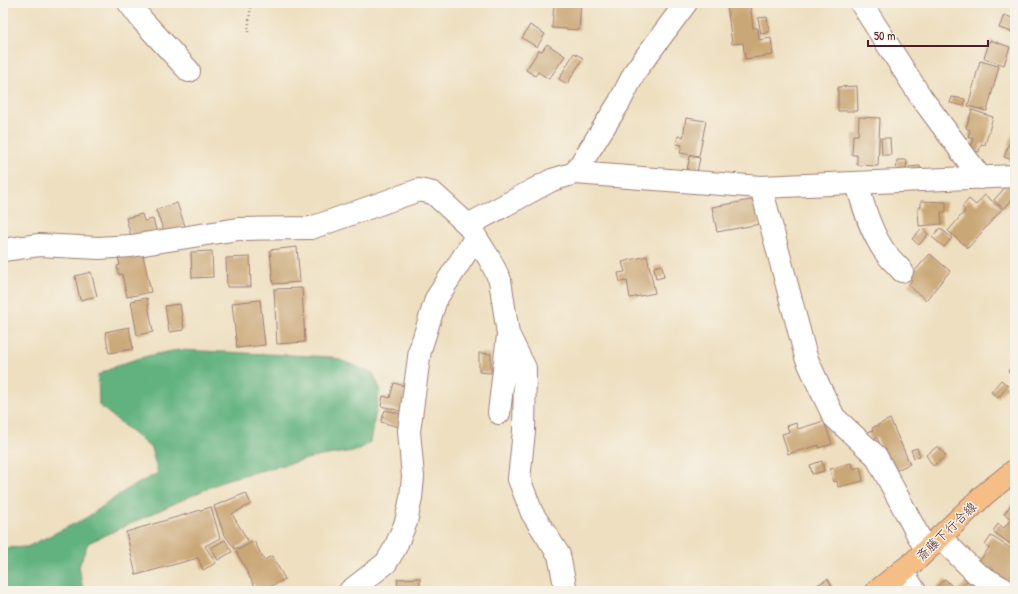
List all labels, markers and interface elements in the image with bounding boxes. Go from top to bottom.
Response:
scale bar [868,22,988,48]
text: 50 m [874,27,895,44]
street label: 斎藤下行合線 [912,497,981,565]

